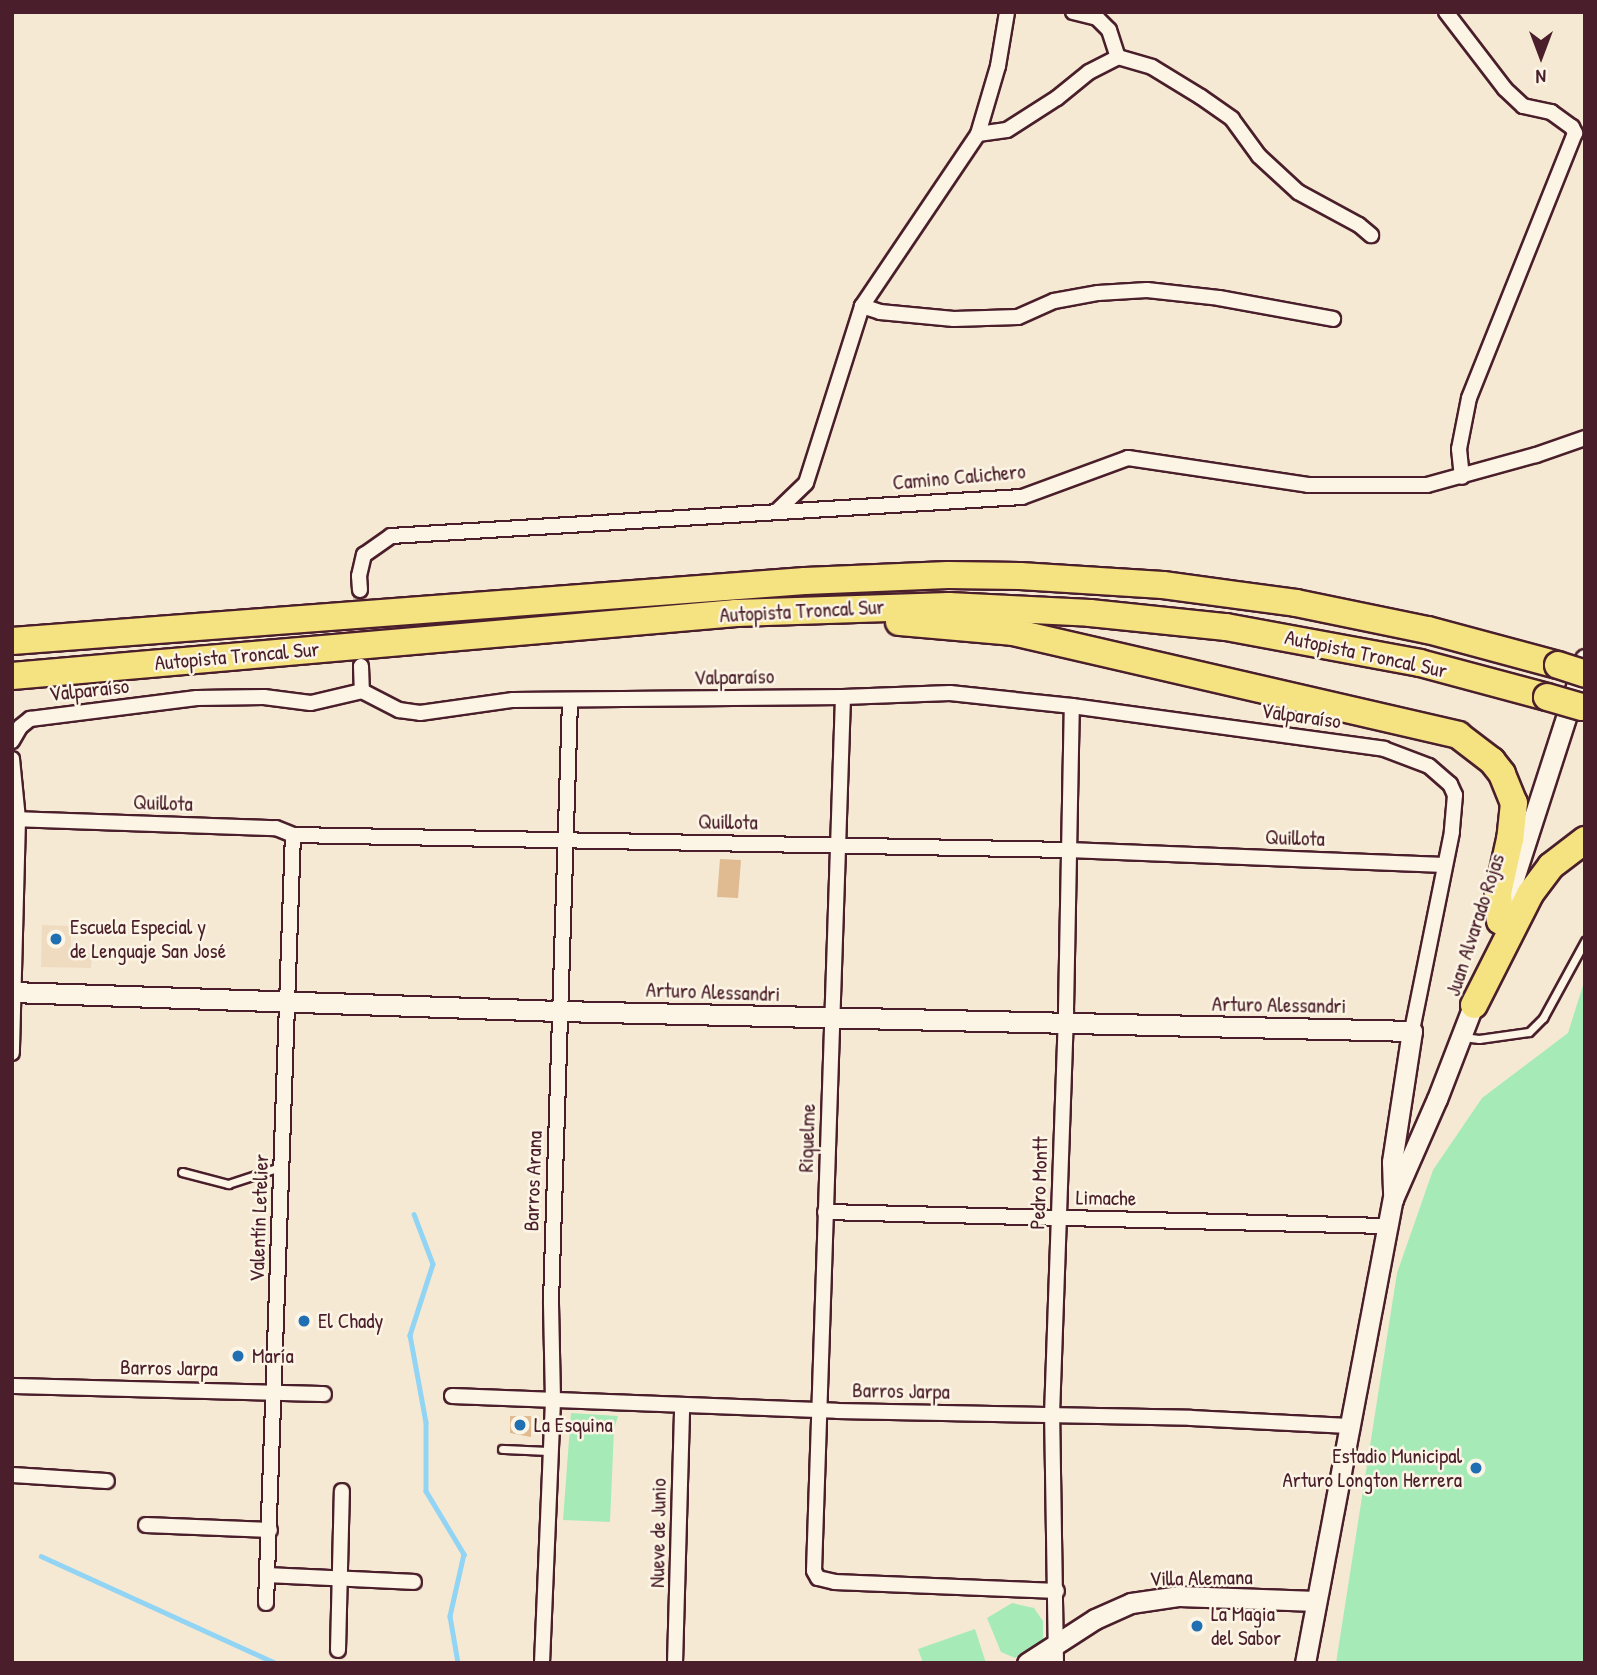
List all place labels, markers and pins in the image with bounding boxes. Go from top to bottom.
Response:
place label: Escuela Especial y de Lenguaje San José [70,914,226,964]
marker: Escuela Especial y de Lenguaje San José [48,931,64,947]
place label: El Chady [318,1308,383,1334]
marker: El Chady [296,1313,312,1329]
place label: María [252,1343,294,1369]
marker: María [230,1348,246,1364]
place label: La Esquina [534,1412,613,1438]
marker: La Esquina [512,1417,528,1433]
place label: Estadio Municipal Arturo Longton Herrera [1283,1443,1462,1493]
marker: Estadio Municipal Arturo Longton Herrera [1468,1460,1484,1476]
place label: La Magia del Sabor [1211,1601,1281,1651]
marker: La Magia del Sabor [1189,1618,1205,1634]

